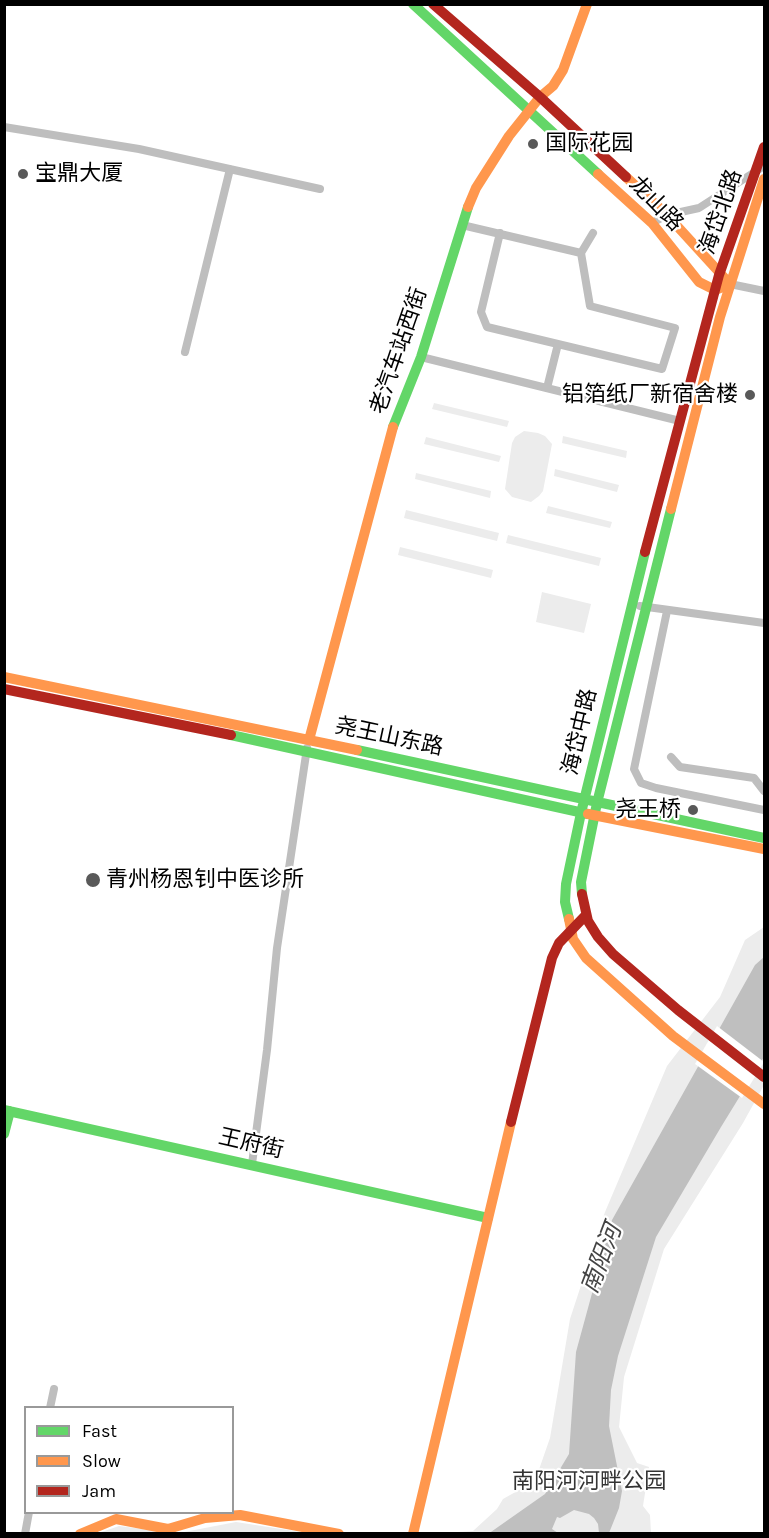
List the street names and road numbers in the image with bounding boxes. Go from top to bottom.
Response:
street label: 海岱北路 [694,166,748,258]
street label: 龙山路 [624,171,688,237]
street label: 老汽车站西街 [365,284,433,418]
street label: 海岱中路 [557,686,603,778]
street label: 尧王山东路 [332,713,446,761]
street label: 王府街 [216,1124,286,1164]

